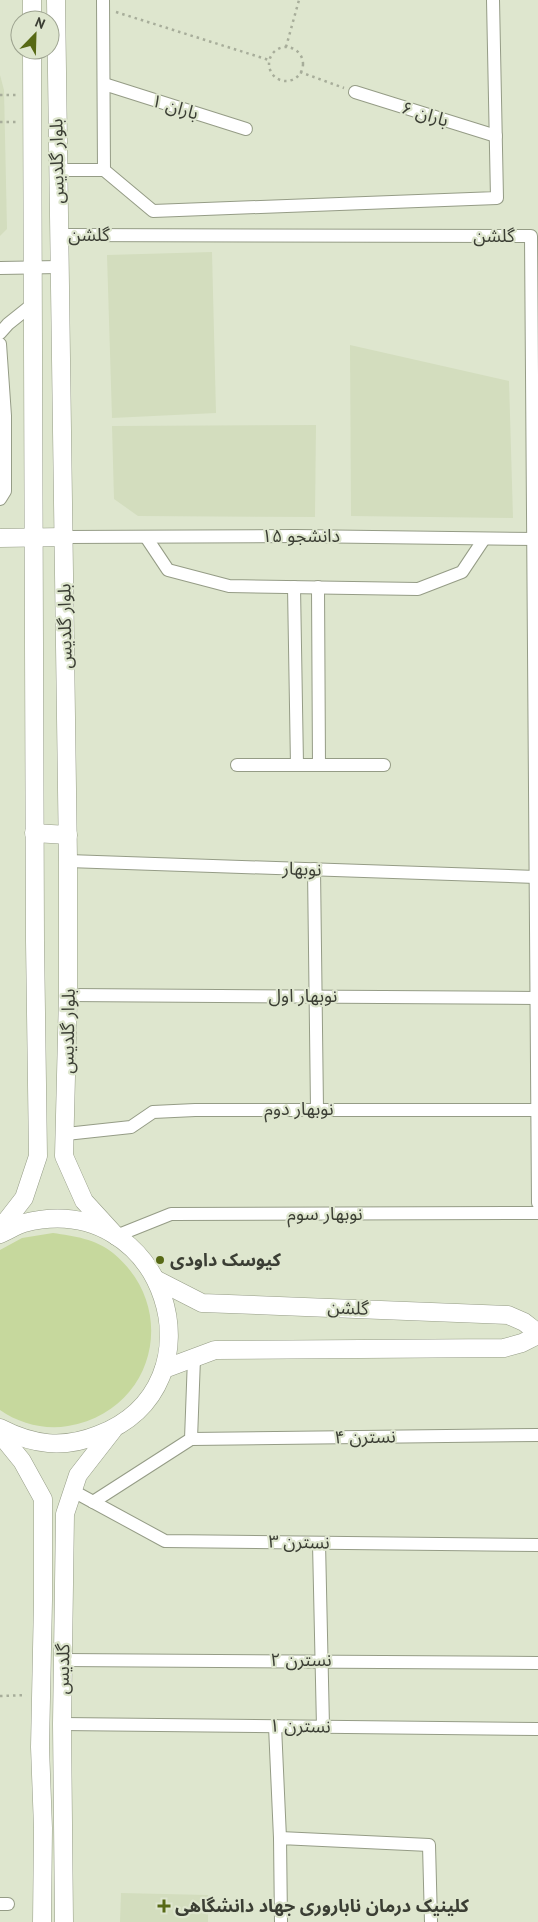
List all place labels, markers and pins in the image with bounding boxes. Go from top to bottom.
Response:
place label: کیوسک داودی [170,1248,282,1271]
marker: کیوسک داودی [154,1254,166,1266]
place label: کلینیک درمان ناباروری جهاد دانشگاهی [175,1894,470,1917]
marker: کلینیک درمان ناباروری جهاد دانشگاهی [157,1899,171,1913]

